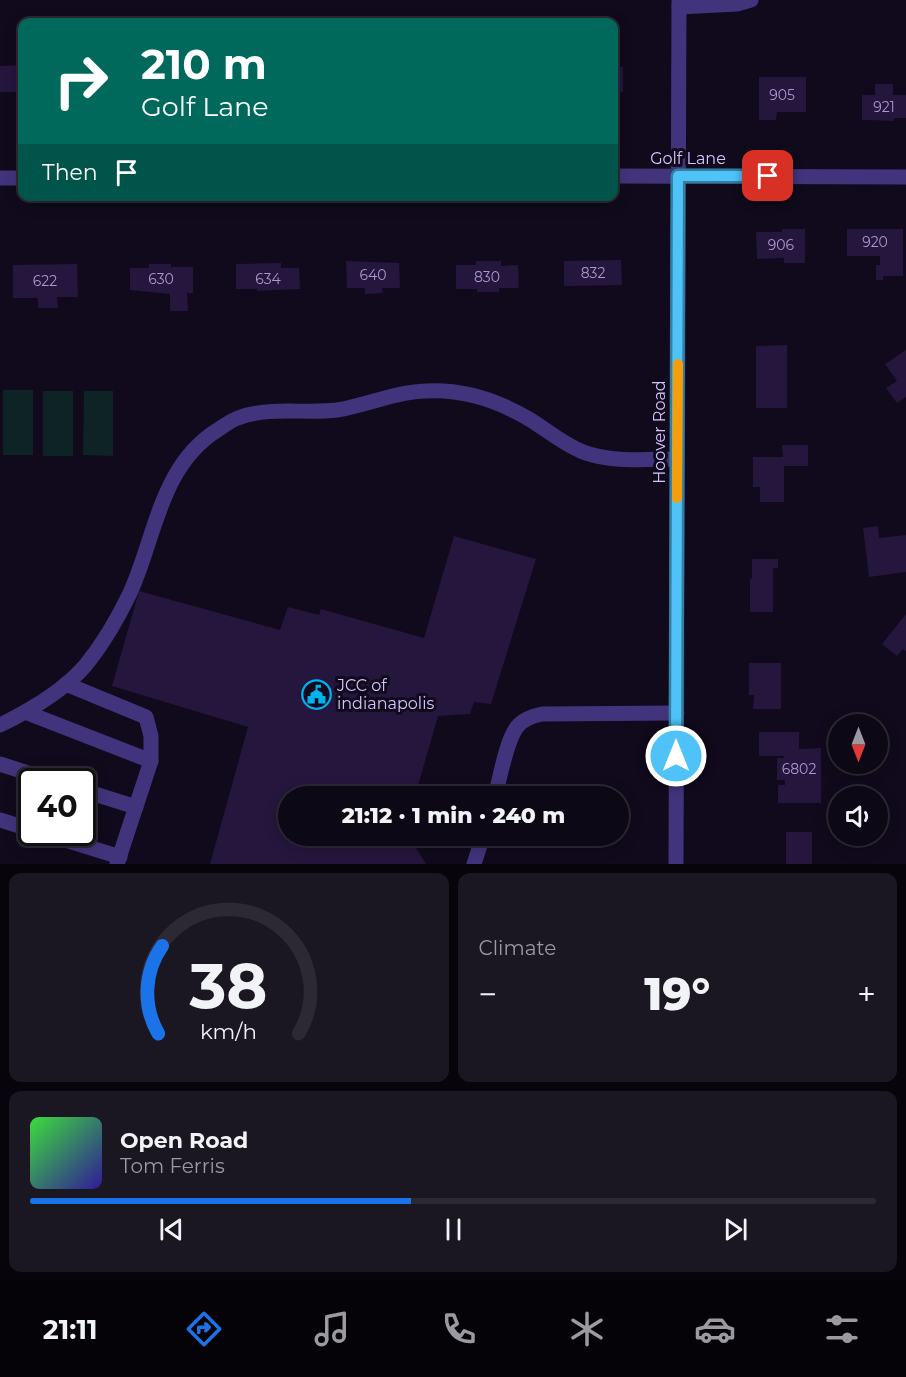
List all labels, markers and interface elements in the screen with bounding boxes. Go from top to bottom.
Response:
text: 210 m [141,38,267,90]
icon: right [42,42,120,120]
house number: 905 [769,86,795,104]
text: Golf Lane [141,90,269,123]
house number: 921 [873,98,895,116]
street label: Golf Lane [650,149,726,168]
pin [742,150,793,201]
icon: arrive [110,156,143,189]
text: Then [42,159,98,186]
icon: arrive [751,159,784,192]
house number: 920 [862,233,888,251]
house number: 906 [768,236,795,254]
house number: 832 [581,264,605,282]
house number: 640 [359,266,387,284]
house number: 830 [474,268,500,286]
house number: 630 [148,270,174,288]
house number: 634 [255,270,282,288]
house number: 622 [33,272,57,290]
street label: Hoover Road [650,380,669,484]
place label: JCC of indianapolis [336,676,434,713]
public building icon: JCC of indianapolis [300,678,332,710]
north arrow [828,714,888,774]
map controls [828,714,888,846]
position arrow [644,724,708,788]
house number: 6802 [782,760,816,778]
speed limit sign: 40 [18,768,96,846]
button: sound [828,786,888,846]
text: 21:12 · 1 min · 240 m [342,802,565,829]
text: Climate [479,936,556,960]
text: 38 [189,948,268,1024]
text: 19° [644,966,710,1021]
text: − [479,974,497,1014]
text: + [857,974,876,1014]
text: km/h [200,1019,257,1045]
text: Open Road [120,1127,248,1154]
text: Tom Ferris [120,1154,225,1178]
icon: previous [155,1213,188,1246]
icon: pause [437,1213,470,1246]
icon: next [719,1213,752,1246]
icon: directions [183,1308,225,1350]
icon: music [311,1308,353,1350]
icon: phone [438,1308,480,1350]
icon: climate [566,1308,608,1350]
icon: car [694,1308,736,1350]
icon: filters [821,1308,863,1350]
text: 21:11 [43,1313,98,1346]

